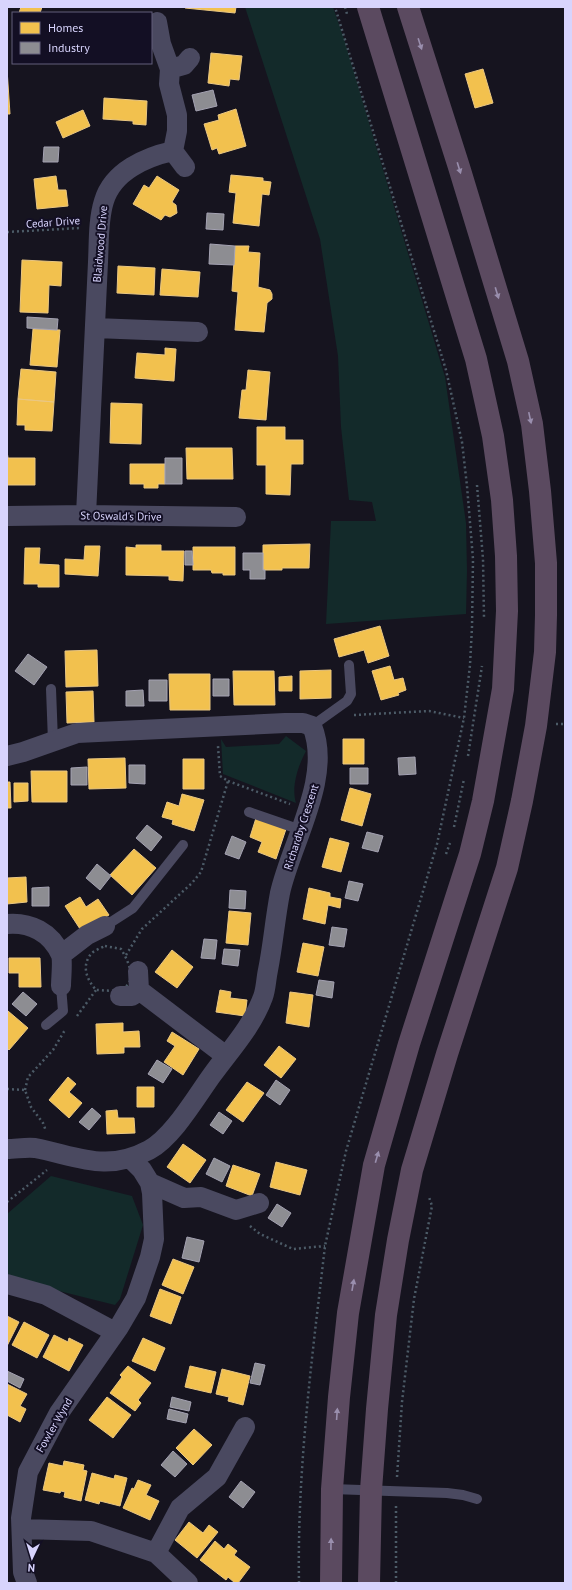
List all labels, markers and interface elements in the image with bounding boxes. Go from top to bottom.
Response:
legend [12,12,152,64]
text: Homes [48,20,83,35]
one-way arrow [417,39,423,51]
text: Industry [48,40,90,55]
one-way arrow [456,162,462,174]
street label: Blaidwood Drive [90,205,110,283]
street label: Cedar Drive [25,213,81,231]
one-way arrow [494,287,500,299]
one-way arrow [528,412,534,424]
street label: St Oswald's Drive [80,508,162,524]
street label: Richardby Crescent [281,782,322,872]
one-way arrow [374,1151,380,1164]
one-way arrow [350,1279,356,1291]
street label: Fowler Wynd [33,1395,75,1455]
one-way arrow [334,1408,341,1420]
one-way arrow [328,1537,334,1550]
north arrow [12,1538,52,1578]
text: N [27,1561,35,1575]

